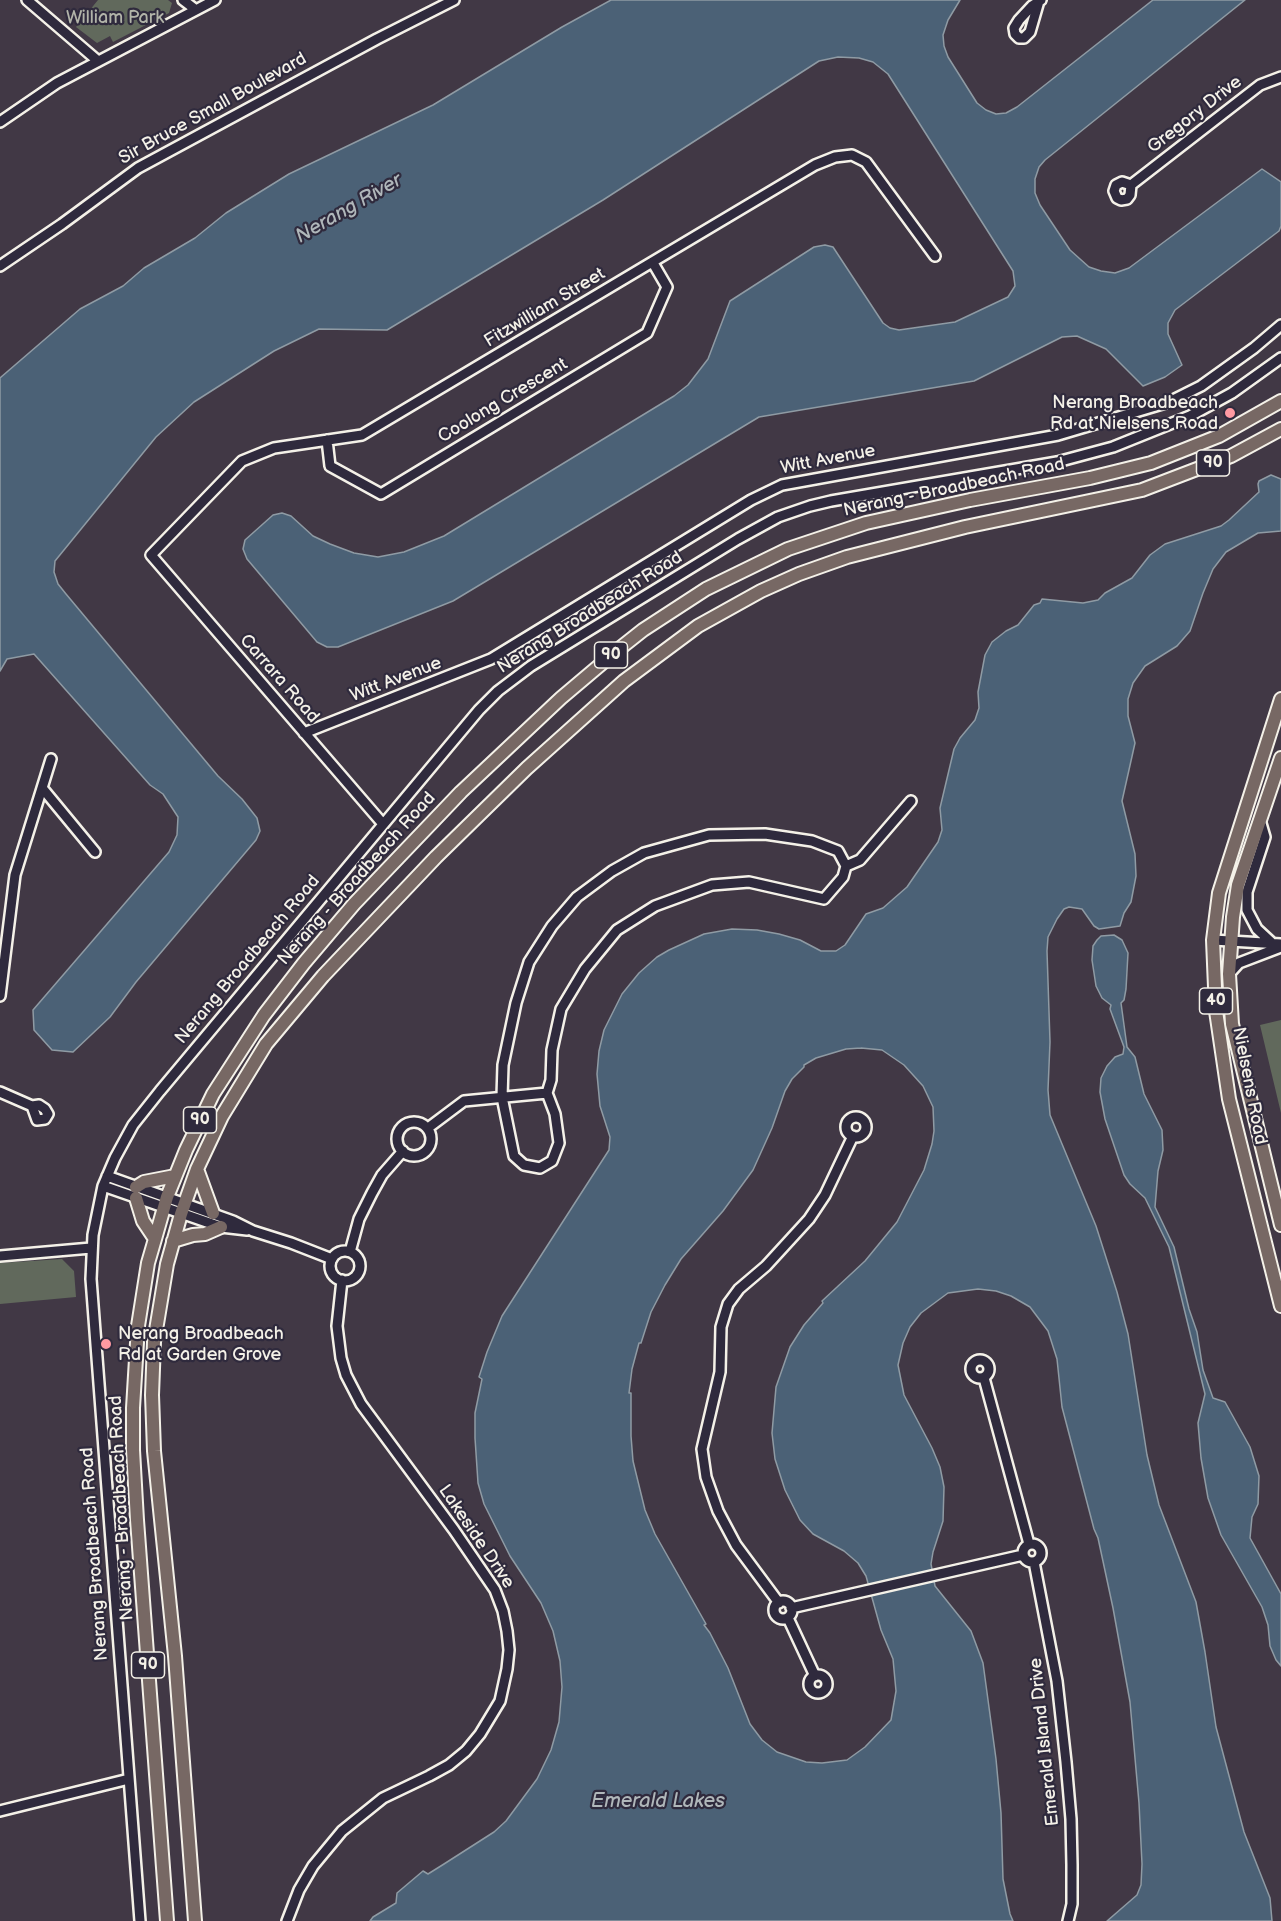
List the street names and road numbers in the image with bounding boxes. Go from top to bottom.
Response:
street label: Sir Bruce Small Boulevard [115,48,311,170]
street label: Gregory Drive [1144,71,1246,159]
street label: Fitzwilliam Street [481,263,609,353]
street label: Coolong Crescent [434,354,572,448]
street label: Witt Avenue [779,440,877,480]
road number: 90 [1196,450,1230,476]
street label: Nerang - Broadbeach Road [841,454,1067,522]
street label: Nerang Broadbeach Road [494,547,686,679]
street label: Carrara Road [235,630,323,728]
road number: 90 [594,642,628,668]
street label: Witt Avenue [347,653,445,707]
street label: Nerang - Broadbeach Road [274,788,440,970]
street label: Nerang Broadbeach Road [171,871,325,1049]
road number: 40 [1200,988,1232,1014]
street label: Nielsens Road [1227,1025,1271,1147]
road number: 90 [184,1107,216,1133]
street label: Nerang - Broadbeach Road [105,1395,139,1621]
street label: Nerang Broadbeach Road [77,1446,113,1662]
street label: Lakeside Drive [433,1481,519,1593]
road number: 90 [132,1652,164,1678]
street label: Emerald Island Drive [1025,1657,1065,1827]

